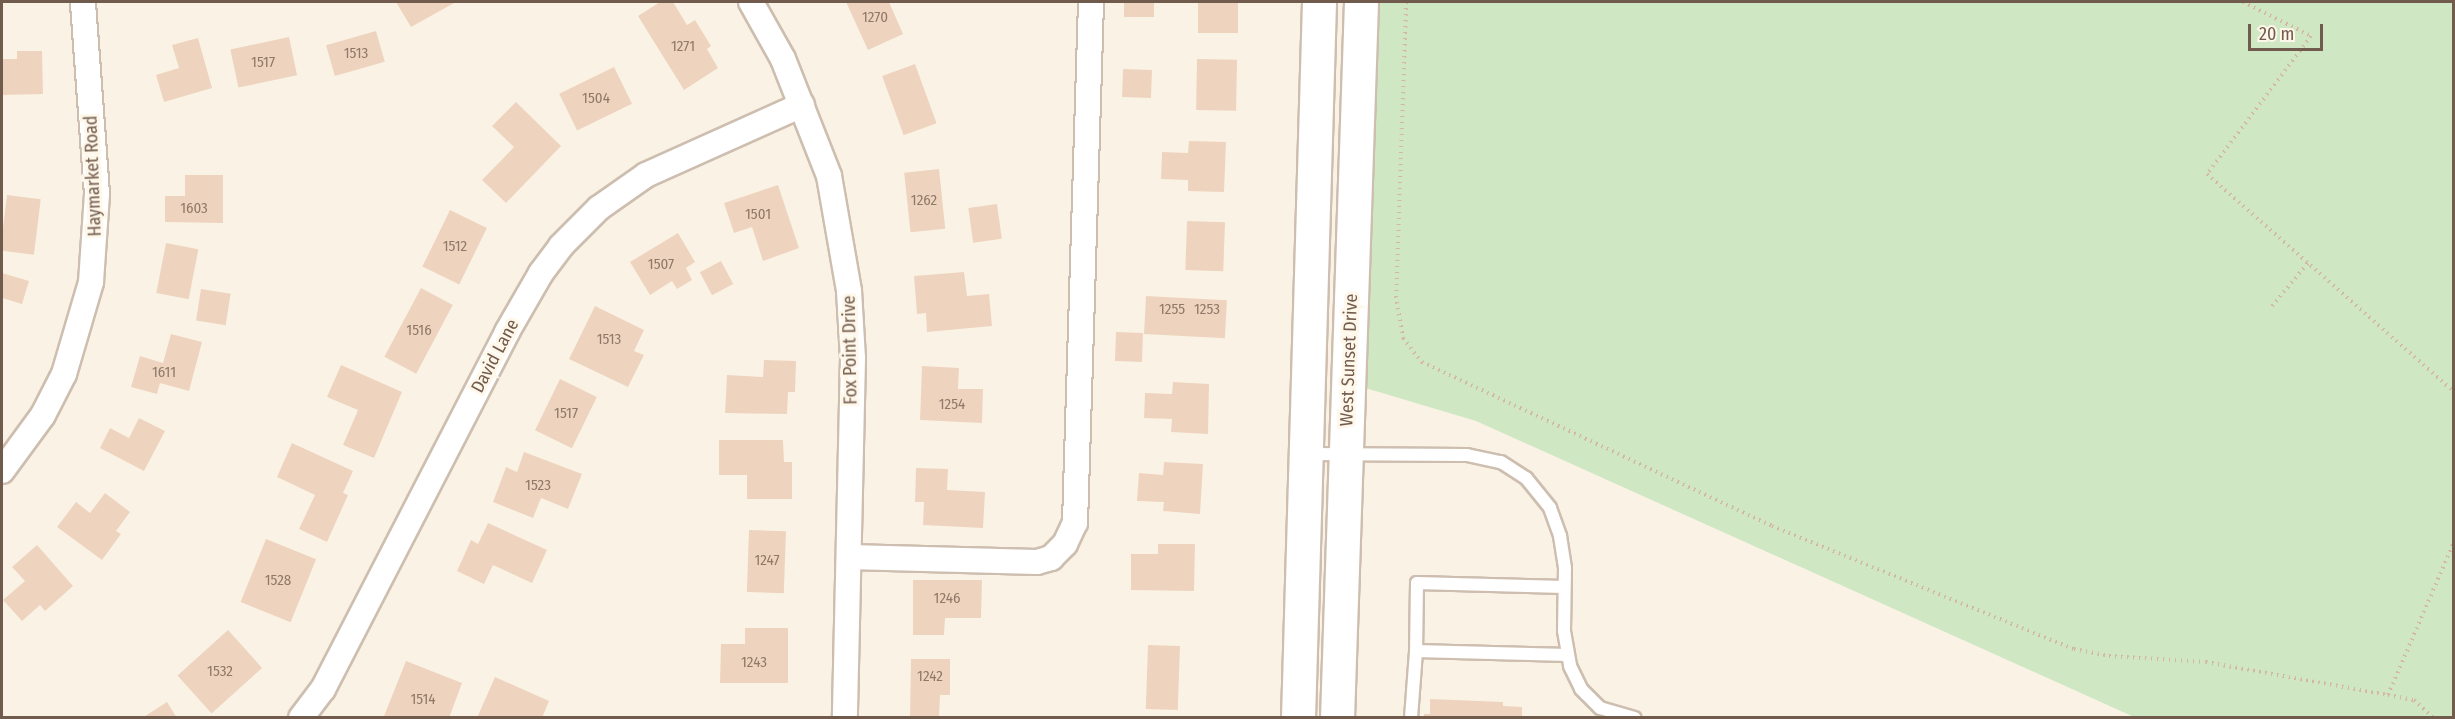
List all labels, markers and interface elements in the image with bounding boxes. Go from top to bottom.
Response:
house number: 1270 [862,9,888,27]
scale bar [2251,12,2326,50]
text: 20 m [2259,23,2294,45]
house number: 1271 [671,38,695,56]
house number: 1513 [344,45,368,63]
house number: 1517 [251,54,275,72]
house number: 1504 [582,90,610,108]
street label: Haymarket Road [80,115,106,237]
house number: 1262 [911,192,937,210]
house number: 1603 [180,200,208,218]
house number: 1501 [745,206,771,224]
house number: 1512 [443,238,467,256]
house number: 1507 [648,256,674,274]
street label: West Sunset Drive [1336,293,1362,427]
street label: Fox Point Drive [838,295,862,405]
house number: 1255 [1159,301,1185,319]
house number: 1253 [1194,301,1220,319]
street label: David Lane [467,315,523,397]
house number: 1516 [406,322,432,340]
house number: 1513 [597,331,621,349]
house number: 1611 [152,364,176,382]
house number: 1254 [939,396,965,414]
house number: 1517 [554,405,578,423]
house number: 1523 [525,477,551,495]
house number: 1247 [754,552,780,570]
house number: 1528 [265,572,291,590]
house number: 1246 [934,590,960,608]
house number: 1243 [741,654,767,672]
house number: 1532 [207,663,233,681]
house number: 1242 [917,668,943,686]
house number: 1514 [410,691,436,709]

